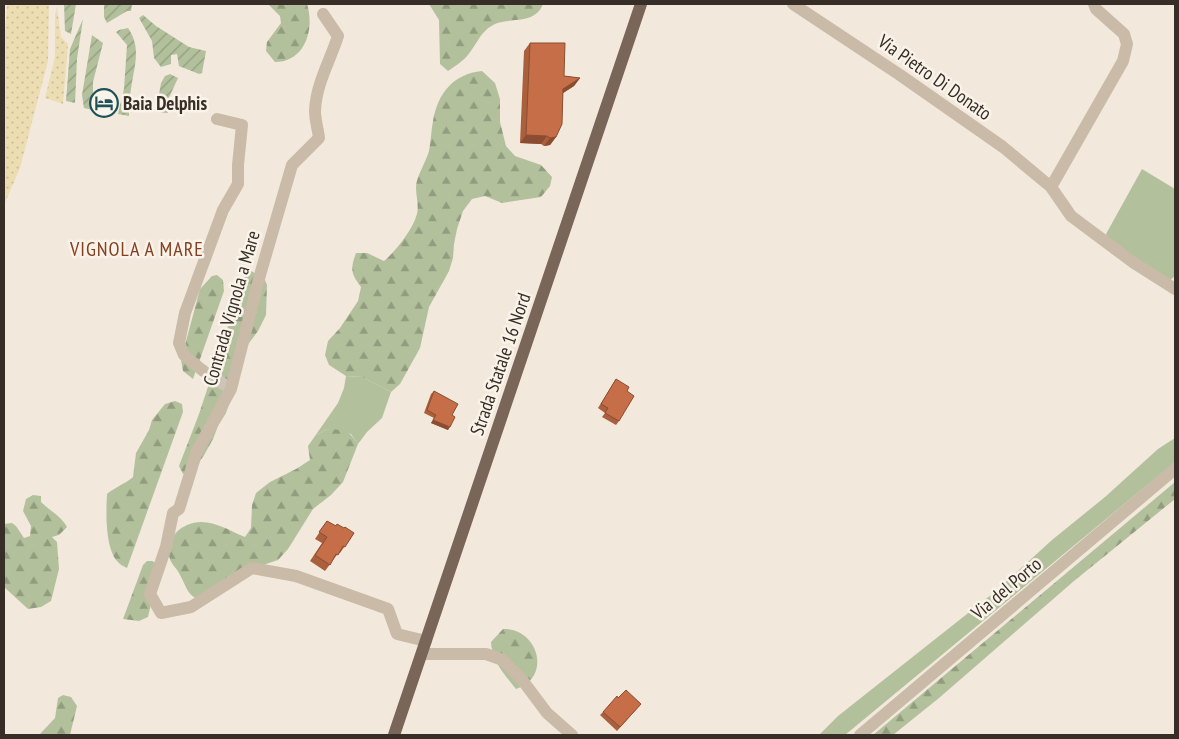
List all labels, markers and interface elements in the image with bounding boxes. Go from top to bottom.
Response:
street label: Via Pietro Di Donato [873,28,996,125]
hotel icon: Baia Delphis [89,88,119,118]
place label: Baia Delphis [123,91,207,115]
street label: Contrada Vignola a Mare [197,228,265,388]
district label: VIGNOLA A MARE [69,236,204,262]
street label: Strada Statale 16 Nord [464,290,536,438]
street label: Via del Porto [965,552,1046,625]

